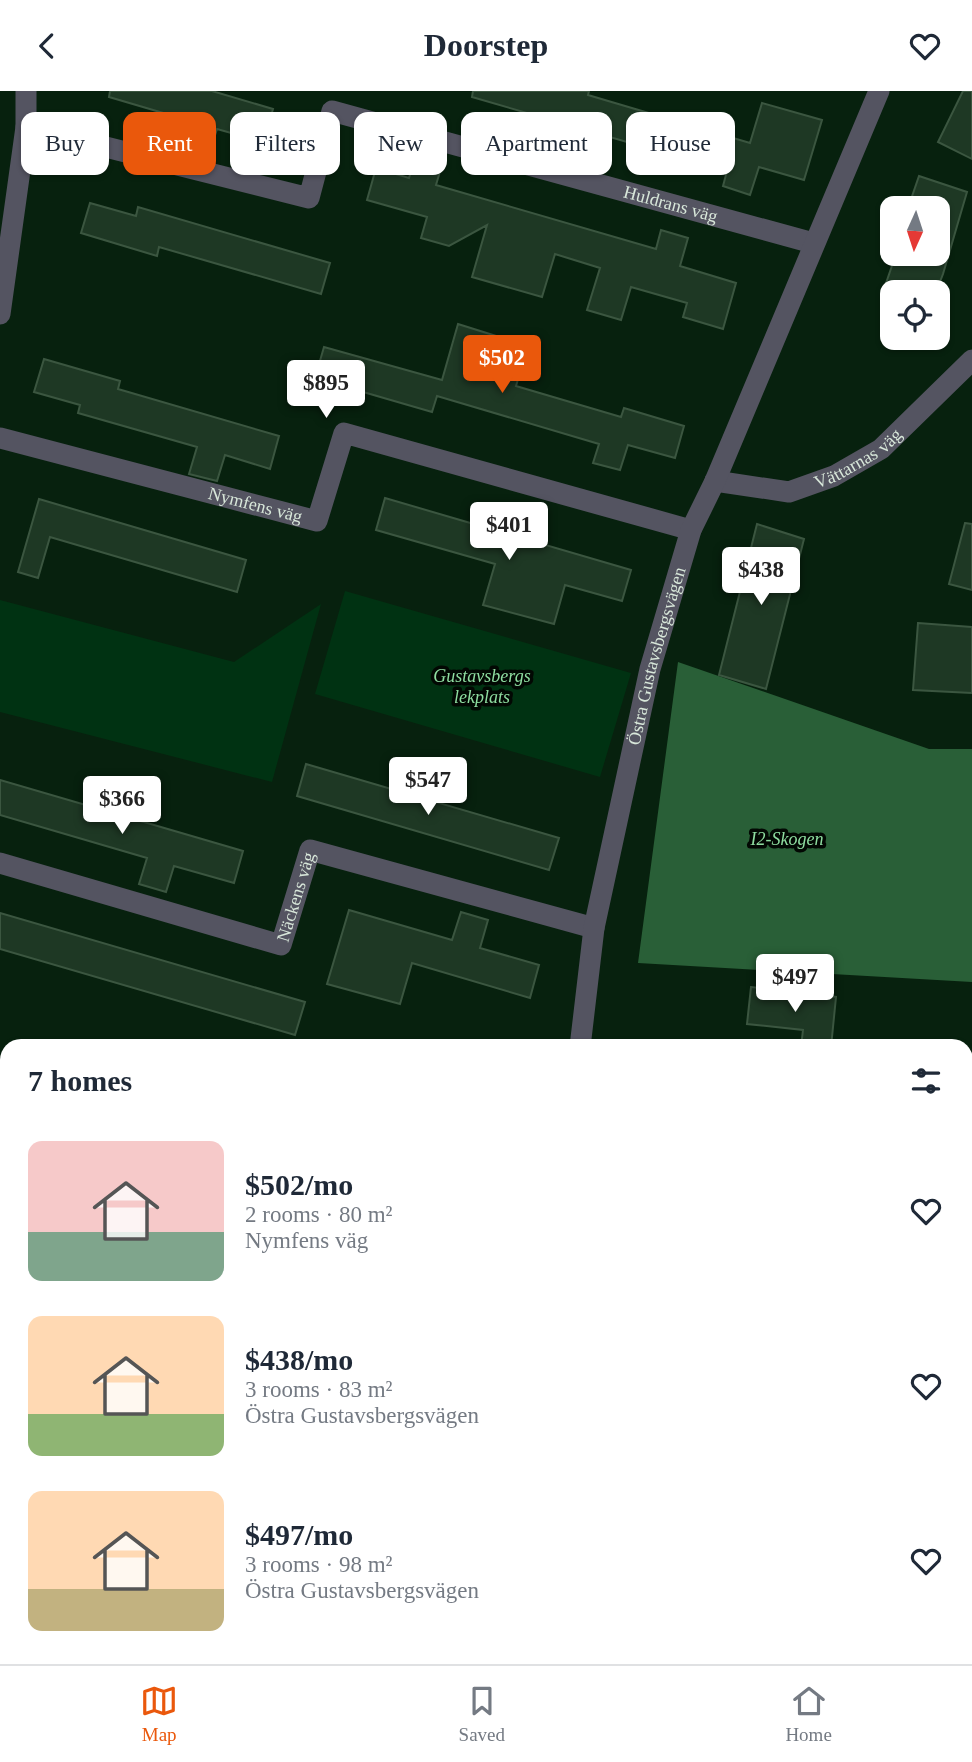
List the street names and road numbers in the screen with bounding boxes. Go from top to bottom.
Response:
street label: Huldrans väg [622,182,720,226]
street label: Vättarnas väg [811,424,906,492]
street label: Nymfens väg [206,483,305,527]
street label: Östra Gustavsbergsvägen [624,565,690,747]
street label: Näckens väg [273,850,319,944]

